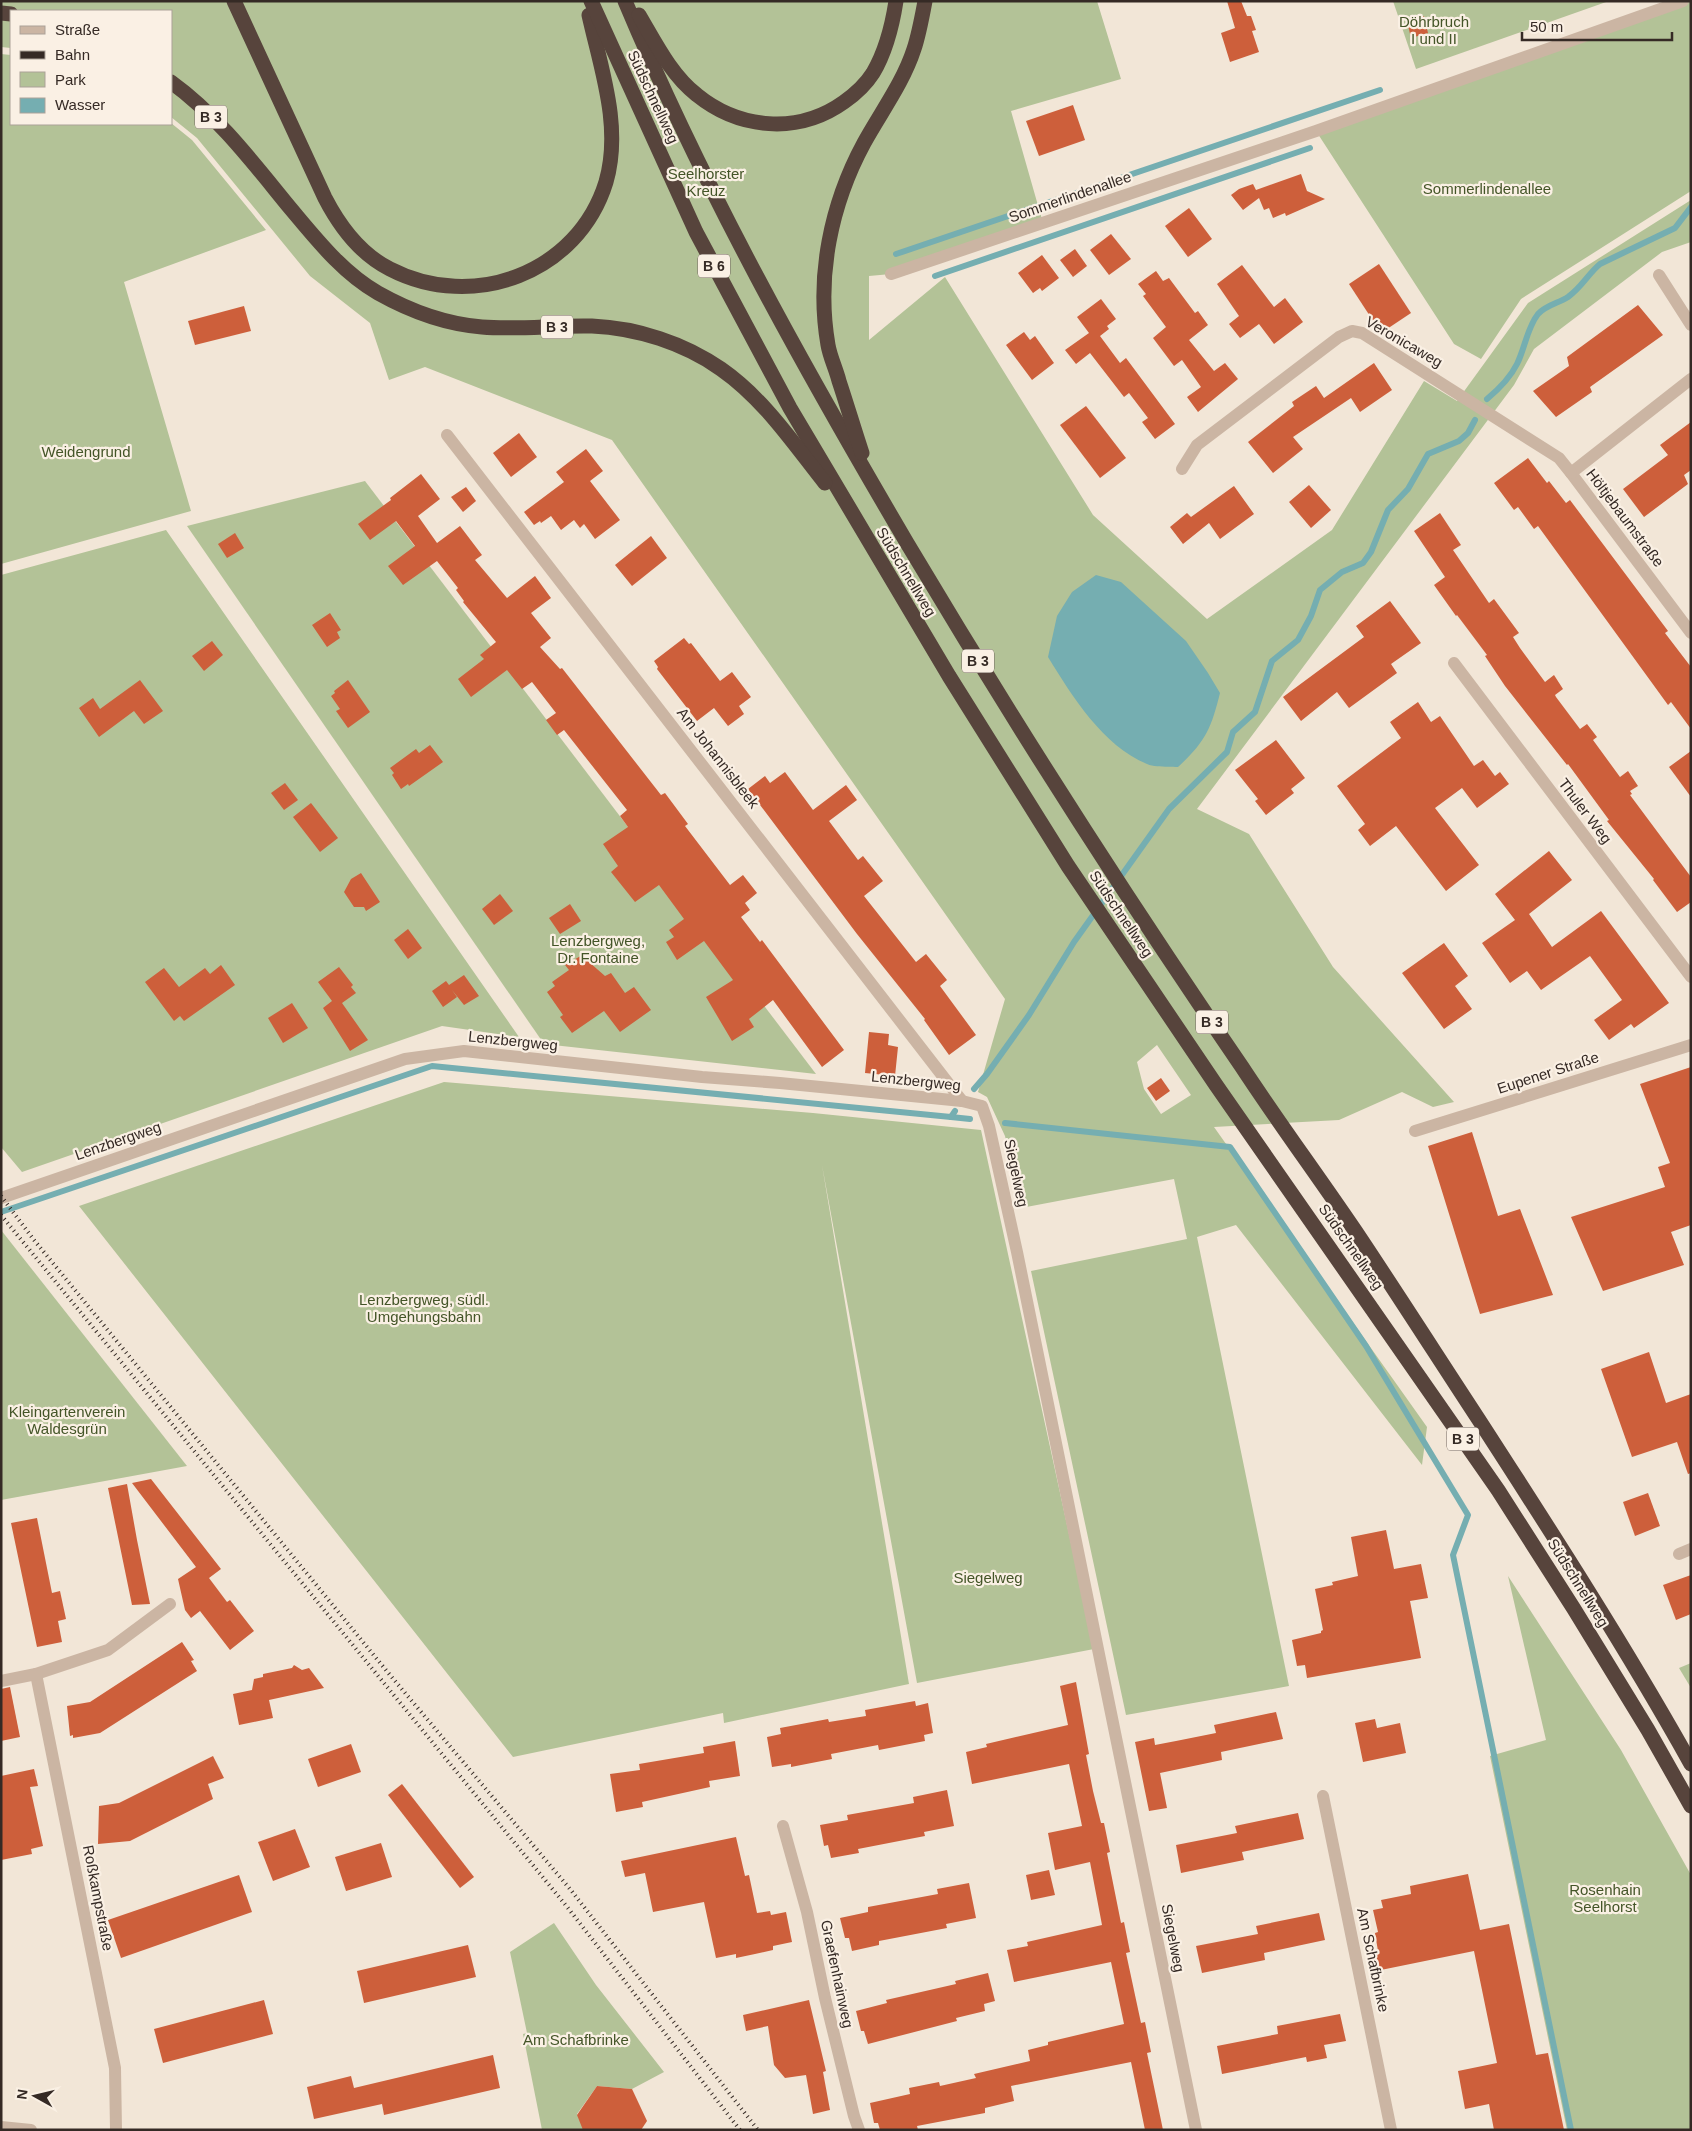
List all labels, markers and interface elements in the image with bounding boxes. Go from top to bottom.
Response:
legend [10,10,172,125]
scale bar [1522,10,1672,42]
park label: Döhrbruch I und II [1399,13,1469,47]
text: 50 m [1530,18,1563,35]
text: Straße [55,21,100,38]
text: Bahn [55,46,90,63]
street label: Südschnellweg [624,47,682,146]
text: Park [55,71,86,88]
text: Wasser [55,96,105,113]
road number: B 3 [195,105,227,128]
park label: Seelhorster Kreuz [668,165,744,199]
street label: Sommerlindenallee [1006,168,1133,225]
park label: Sommerlindenallee [1423,180,1551,197]
road number: B 6 [698,255,730,278]
street label: Veronicaweg [1363,313,1446,370]
road number: B 3 [541,316,573,338]
park label: Weidengrund [42,443,130,460]
street label: Höltjebaumstraße [1583,465,1668,570]
street label: Südschnellweg [873,524,940,619]
road number: B 3 [962,649,994,672]
street label: Am Johannisbleek [674,704,763,812]
street label: Thuler Weg [1555,775,1615,847]
street label: Südschnellweg [1086,867,1157,960]
park label: Lenzbergweg, Dr. Fontaine [551,932,645,966]
road number: B 3 [1196,1010,1228,1034]
street label: Lenzbergweg [467,1027,559,1054]
street label: Eupener Straße [1495,1048,1601,1097]
street label: Lenzbergweg [870,1067,962,1094]
street label: Lenzbergweg [72,1118,163,1163]
street label: Siegelweg [1001,1137,1032,1209]
street label: Südschnellweg [1316,1201,1387,1293]
park label: Lenzbergweg, südl. Umgehungsbahn [359,1291,489,1325]
park label: Kleingartenverein Waldesgrün [9,1403,125,1437]
road number: B 3 [1447,1428,1479,1450]
street label: Südschnellweg [1544,1535,1612,1630]
park label: Siegelweg [953,1569,1023,1586]
street label: Roßkampstraße [80,1844,117,1952]
park label: Rosenhain Seelhorst [1569,1881,1641,1915]
street label: Siegelweg [1159,1902,1188,1973]
street label: Am Schafbrinke [1354,1906,1393,2013]
street label: Graefenhainweg [818,1918,857,2029]
park label: Am Schafbrinke [523,2031,629,2048]
north arrow [10,2071,60,2121]
text: N [13,2088,31,2100]

